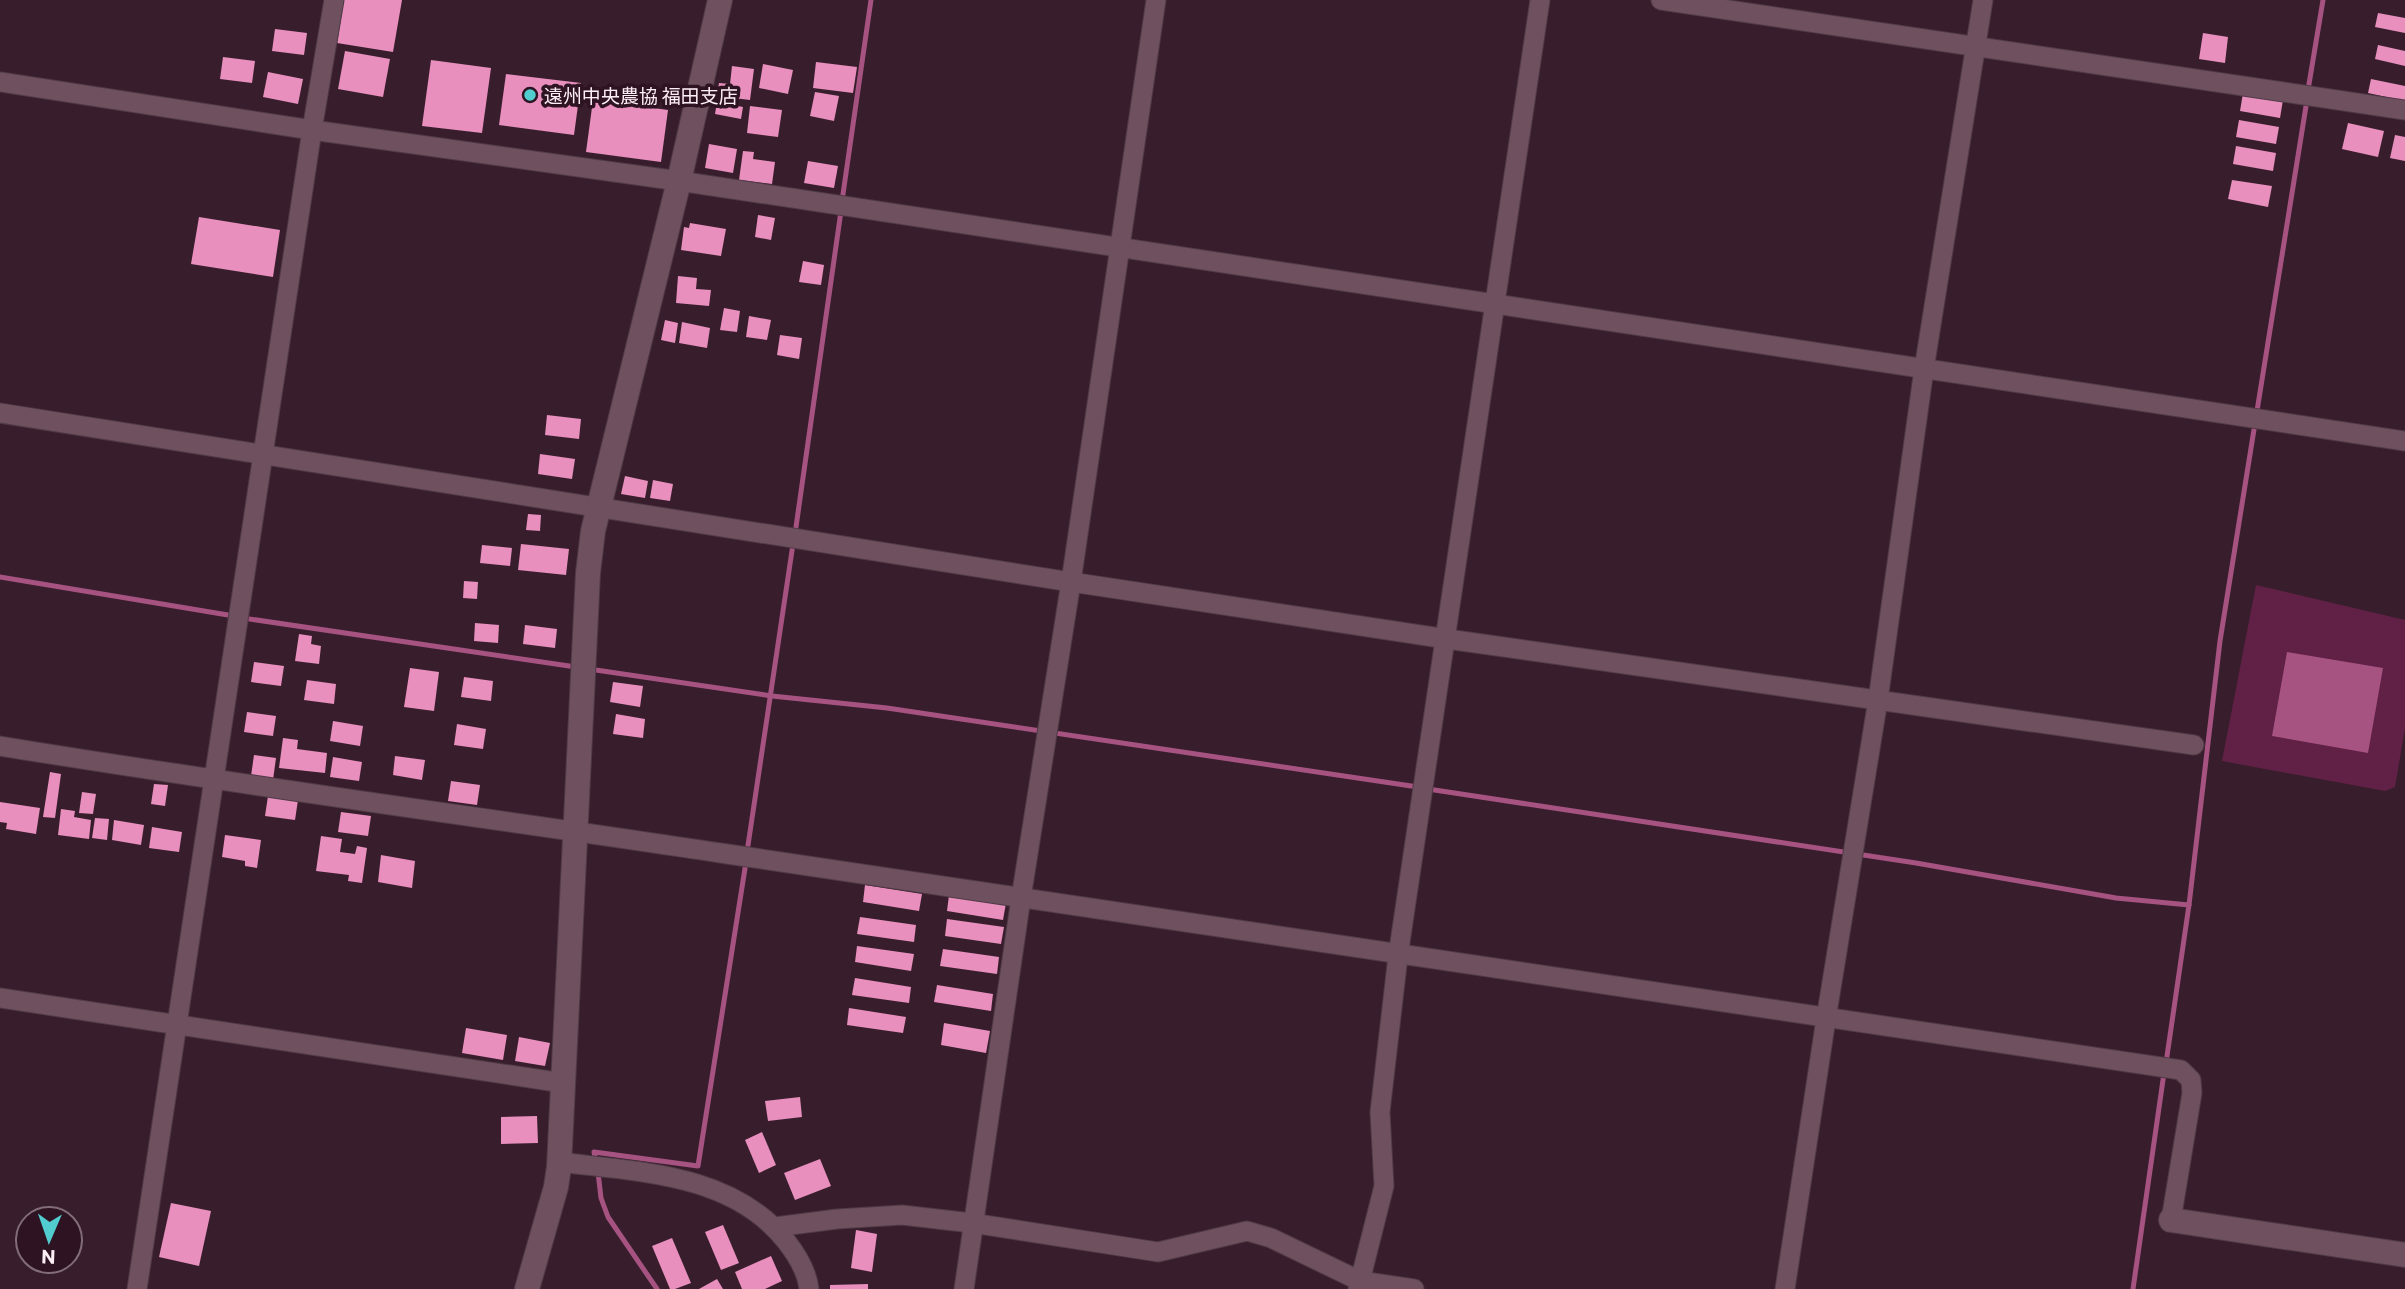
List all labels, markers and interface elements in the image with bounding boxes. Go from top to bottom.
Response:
place label: 遠州中央農協 福田支店 [544,84,738,107]
marker: 遠州中央農協 福田支店 [522,87,538,103]
north arrow [14,1205,84,1275]
text: N [41,1246,56,1269]

